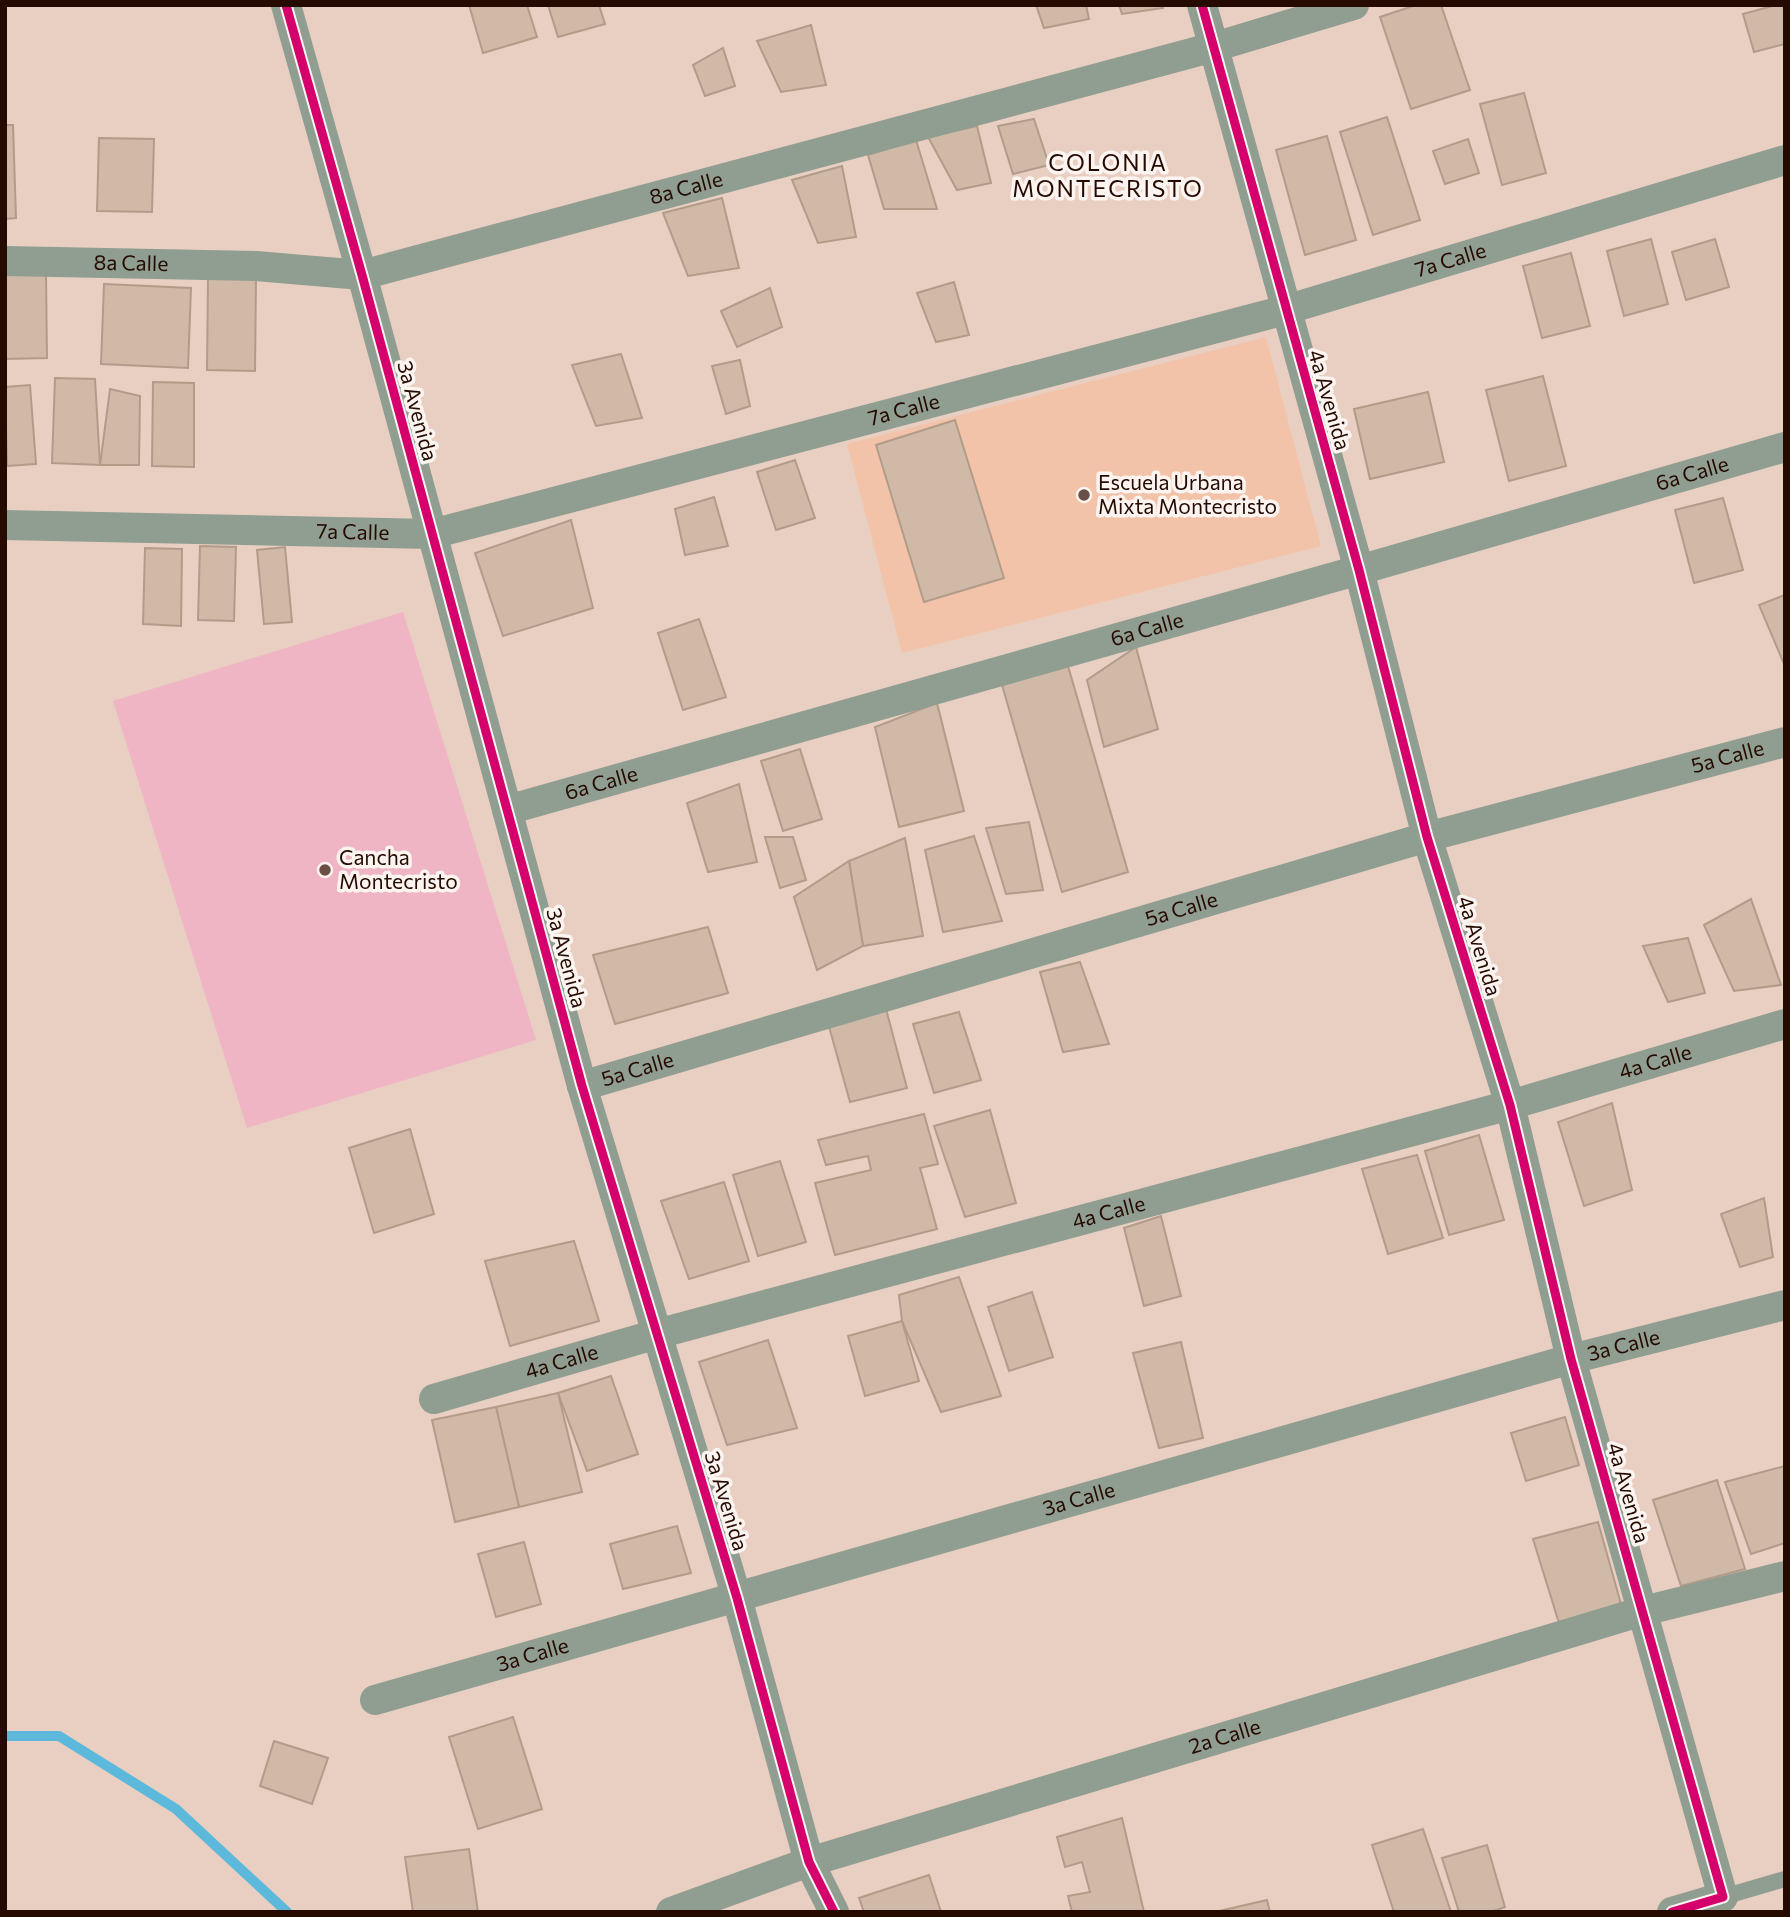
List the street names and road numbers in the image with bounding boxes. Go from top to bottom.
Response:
street label: 8a Calle [646,165,725,209]
street label: 7a Calle [1412,236,1489,281]
street label: 8a Calle [93,249,169,275]
street label: 4a Avenida [1304,346,1357,453]
street label: 3a Avenida [393,358,444,463]
street label: 7a Calle [865,387,942,430]
street label: 6a Calle [1652,450,1731,495]
street label: 7a Calle [316,518,390,544]
street label: 6a Calle [1107,606,1186,650]
street label: 5a Calle [1688,734,1766,777]
street label: 6a Calle [561,760,640,804]
street label: 5a Calle [1142,885,1220,930]
street label: 4a Avenida [1453,893,1507,999]
street label: 3a Avenida [542,905,593,1010]
street label: 4a Calle [1616,1038,1694,1083]
street label: 5a Calle [598,1046,676,1091]
street label: 4a Calle [1069,1190,1148,1233]
street label: 3a Calle [1584,1323,1662,1365]
street label: 4a Calle [522,1338,601,1383]
street label: 4a Avenida [1603,1439,1656,1546]
street label: 3a Avenida [700,1448,754,1553]
street label: 3a Calle [1039,1476,1118,1520]
street label: 3a Calle [493,1631,571,1676]
street label: 2a Calle [1185,1713,1263,1758]

